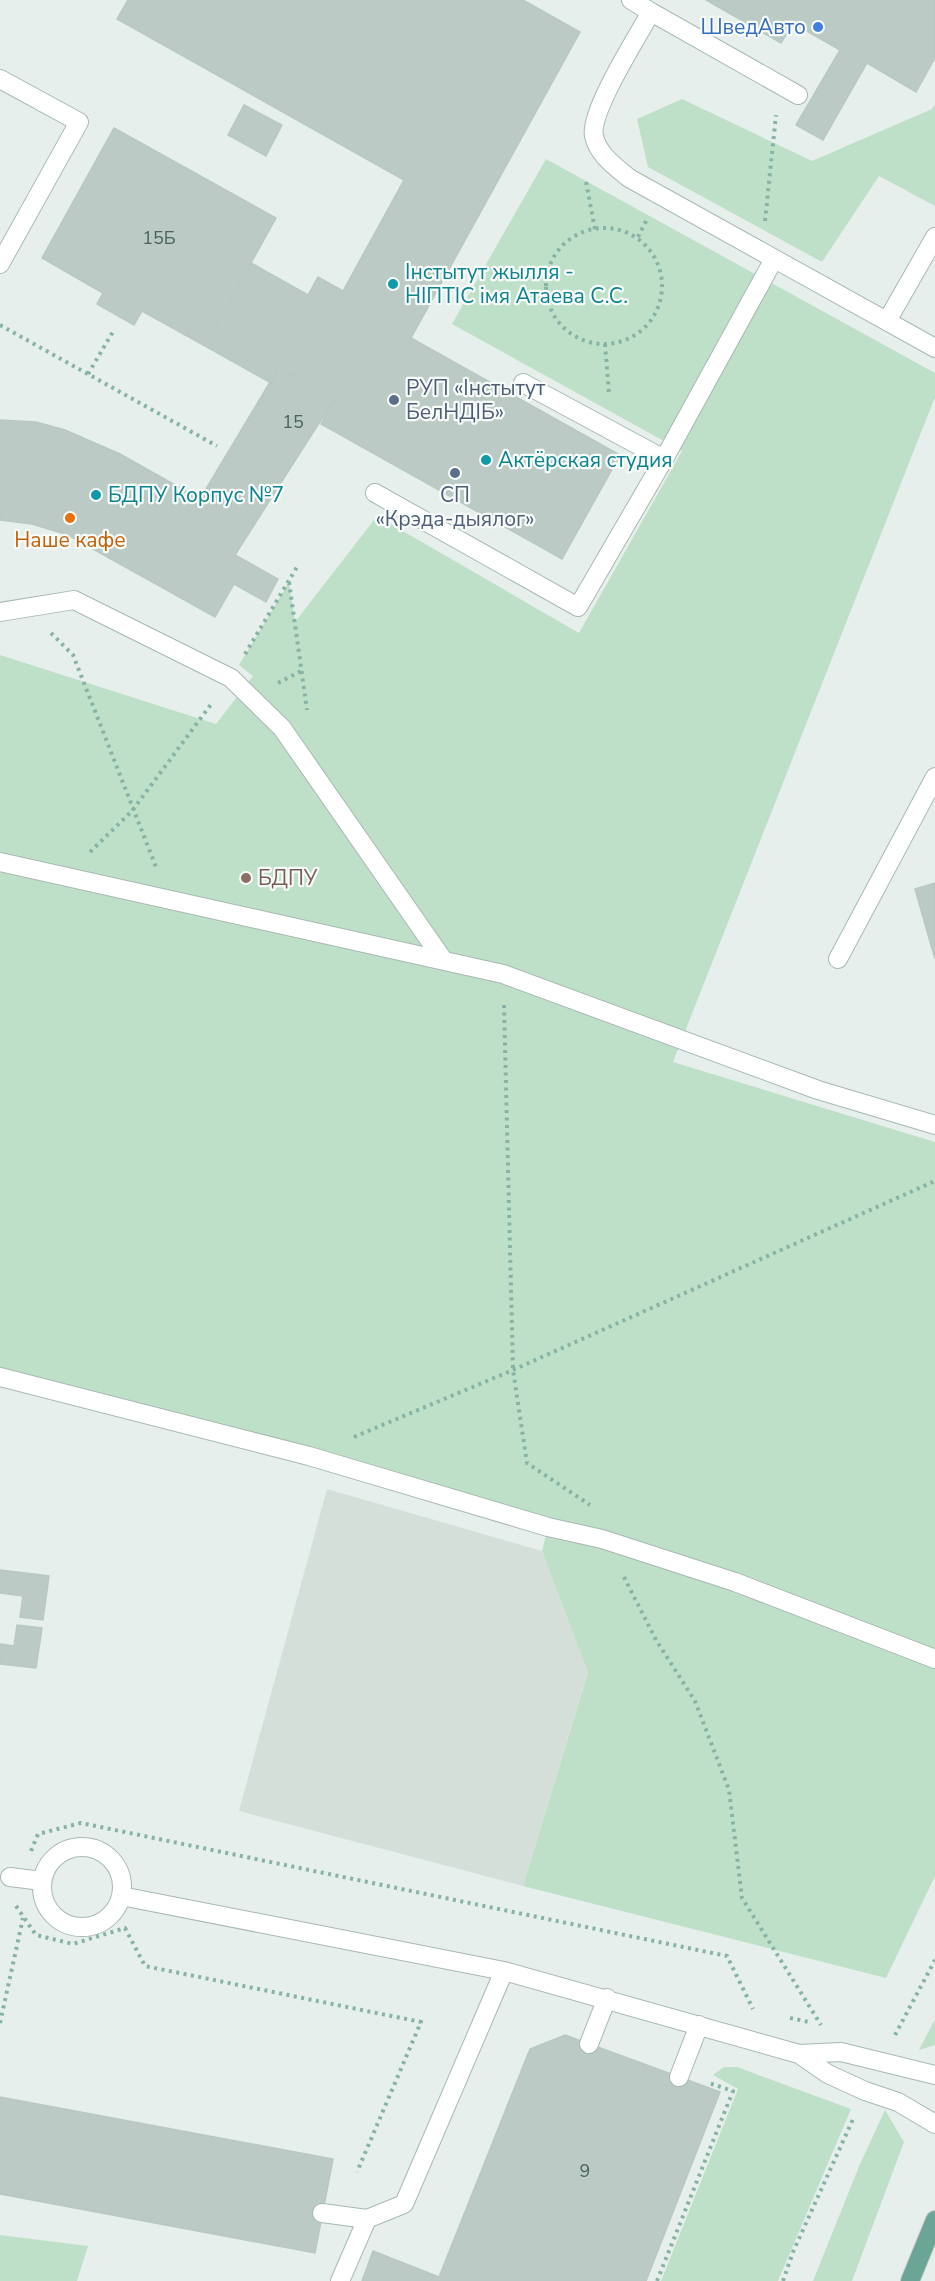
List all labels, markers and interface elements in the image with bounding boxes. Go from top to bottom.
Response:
place label: ШведАвто [700,13,806,41]
marker: ШведАвто [811,20,825,34]
house number: 15Б [142,226,176,250]
place label: Інстытут жылля - НІПТІС імя Атаева С.С. [405,258,628,310]
marker: Інстытут жылля - НІПТІС імя Атаева С.С. [386,277,400,291]
place label: РУП «Інстытут БелНДІБ» [406,374,546,426]
marker: РУП «Інстытут БелНДІБ» [387,393,401,407]
house number: 15 [282,410,304,434]
place label: Актёрская студия [498,446,673,474]
marker: Актёрская студия [479,453,493,467]
marker: СП «Крэда-дыялог» [448,466,462,480]
place label: БДПУ Корпус №7 [108,481,284,509]
place label: СП «Крэда-дыялог» [375,481,535,533]
marker: БДПУ Корпус №7 [89,488,103,502]
marker: Наше кафе [63,511,77,525]
place label: Наше кафе [14,526,126,554]
place label: БДПУ [258,864,318,892]
marker: БДПУ [239,871,253,885]
house number: 9 [580,2159,590,2183]

